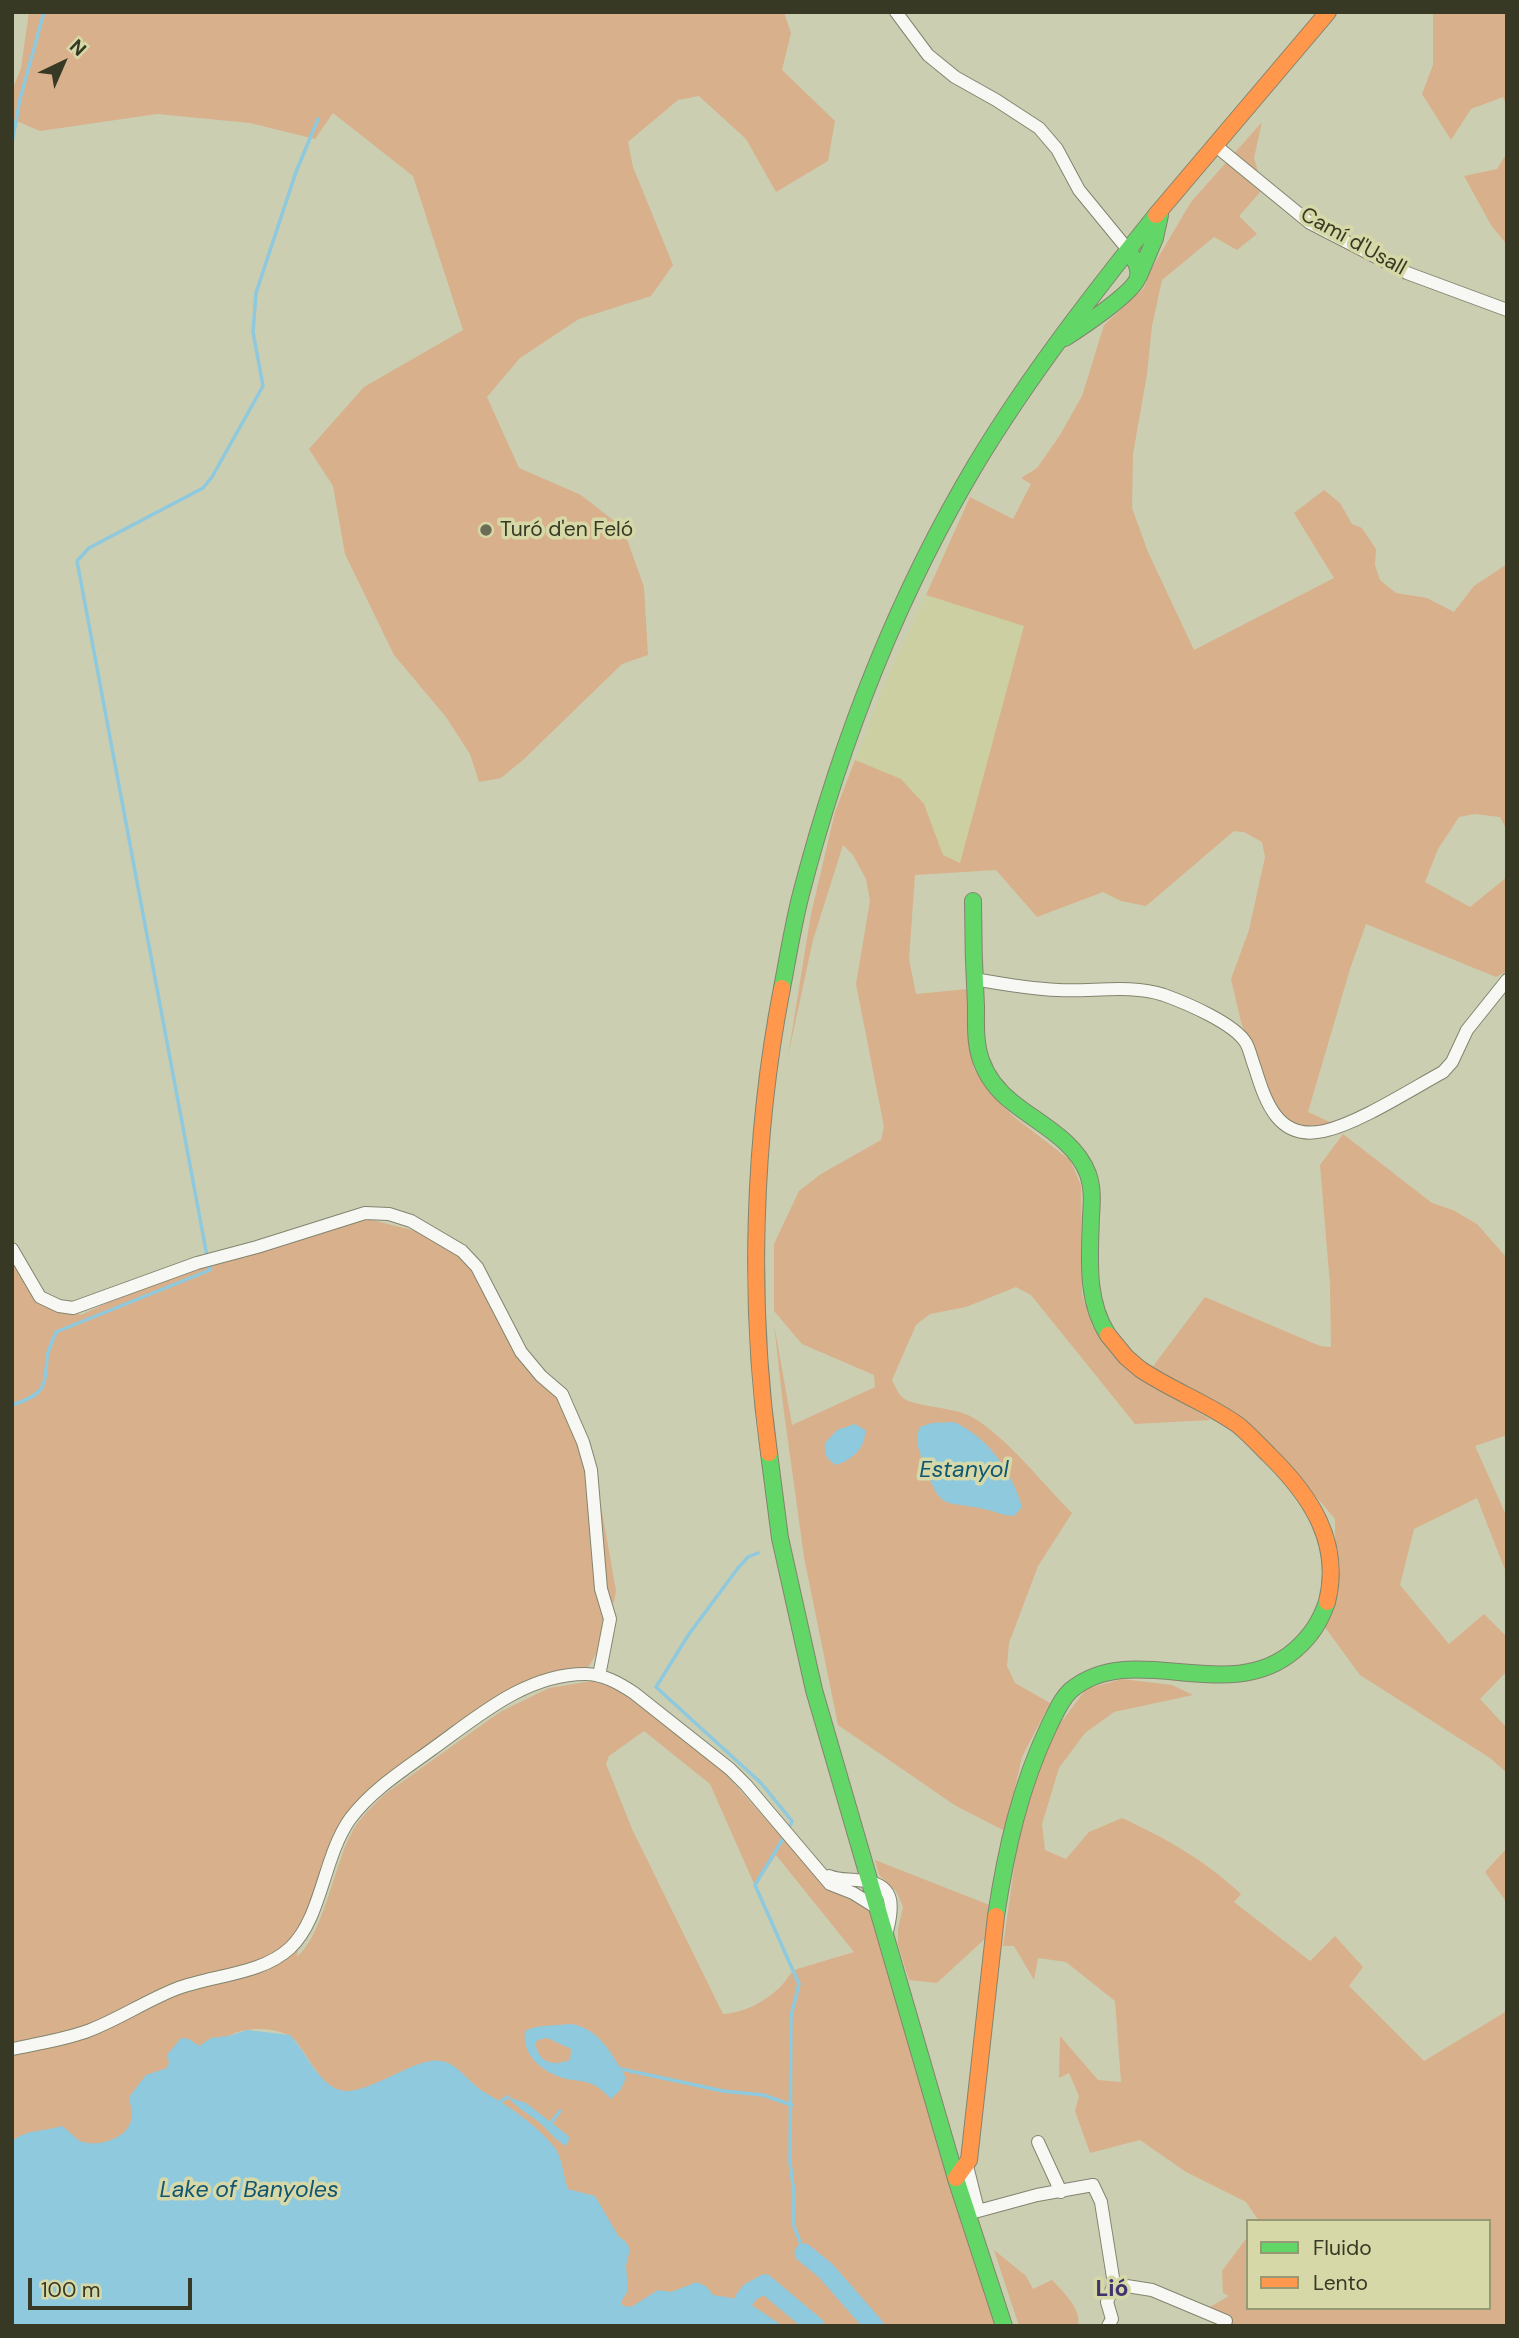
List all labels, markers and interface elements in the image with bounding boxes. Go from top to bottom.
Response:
north arrow [28,28,98,98]
text: N [64,34,92,61]
street label: Camí d'Usall [1296,203,1410,281]
place label: Turó d'en Feló [500,517,633,543]
marker: Turó d'en Feló [478,522,494,538]
water label: Estanyol [919,1457,1009,1485]
water label: Lake of Banyoles [159,2177,339,2205]
legend [1246,2219,1491,2310]
text: Fluido [1313,2234,1372,2262]
scale bar [32,2264,196,2308]
text: Lento [1313,2269,1368,2297]
text: 100 m [41,2276,101,2304]
district label: Lió [1095,2276,1129,2304]

